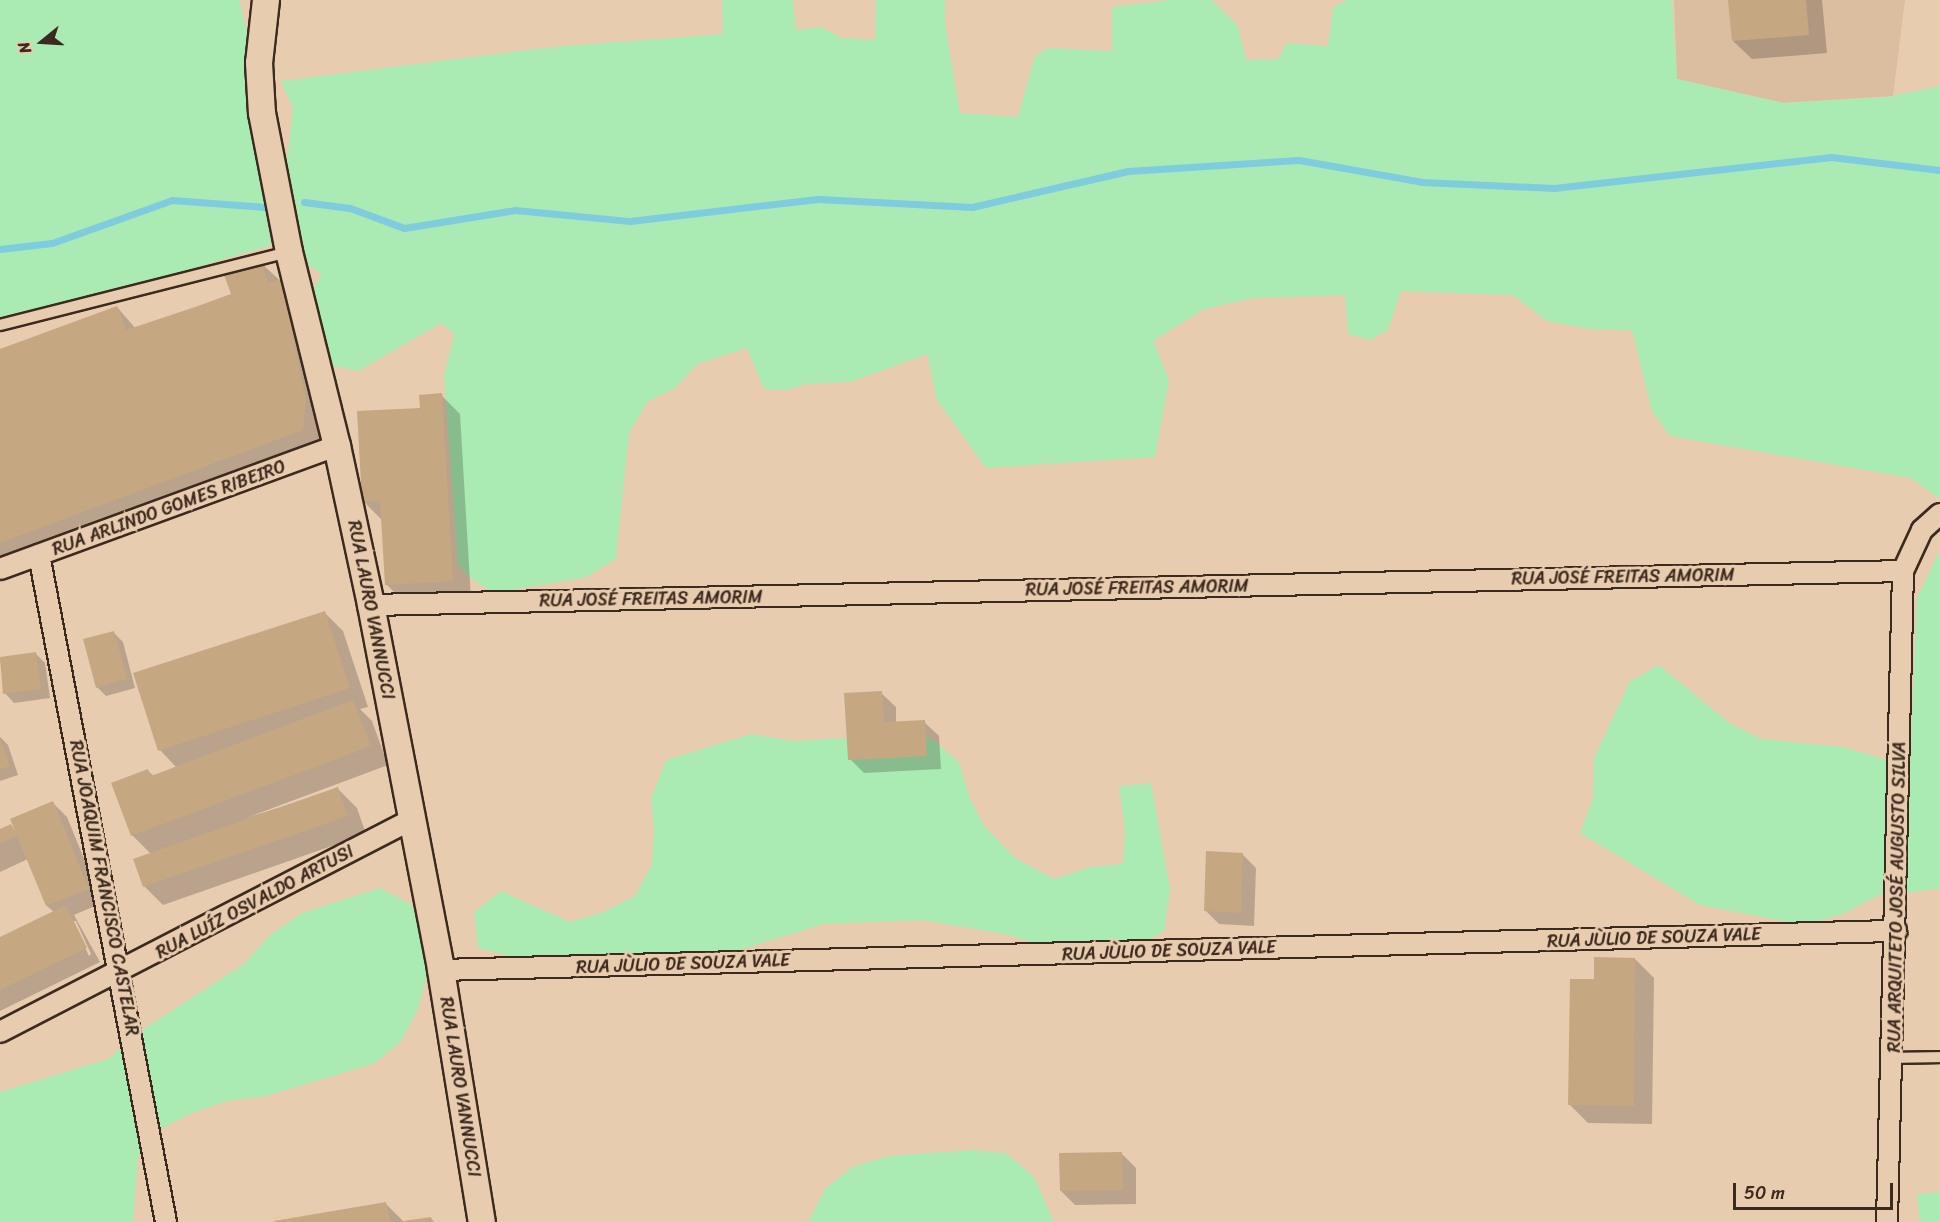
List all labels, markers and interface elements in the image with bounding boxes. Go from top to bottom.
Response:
north arrow [12,12,72,72]
text: N [9,38,40,57]
street label: RUA ARLINDO GOMES RIBEIRO [50,456,288,560]
street label: RUA LAURO VANNUCCI [343,518,399,702]
street label: RUA JOSÉ FREITAS AMORIM [1511,564,1735,590]
street label: RUA JOSÉ FREITAS AMORIM [1025,575,1249,601]
street label: RUA JOSÉ FREITAS AMORIM [539,586,763,612]
street label: RUA JOAQUIM FRANCISCO CASTELAR [64,737,144,1039]
street label: RUA ARQUITETO JOSÉ AUGUSTO SILVA [1883,740,1911,1054]
street label: RUA LUÍZ OSVALDO ARTUSI [152,841,358,963]
street label: RUA JÙLIO DE SOUZA VALE [1546,923,1762,953]
street label: RUA JÙLIO DE SOUZA VALE [1061,936,1277,966]
street label: RUA JÙLIO DE SOUZA VALE [575,949,791,979]
street label: RUA LAURO VANNUCCI [435,995,485,1179]
scale bar [1736,1171,1896,1209]
text: 50 m [1744,1177,1785,1209]

